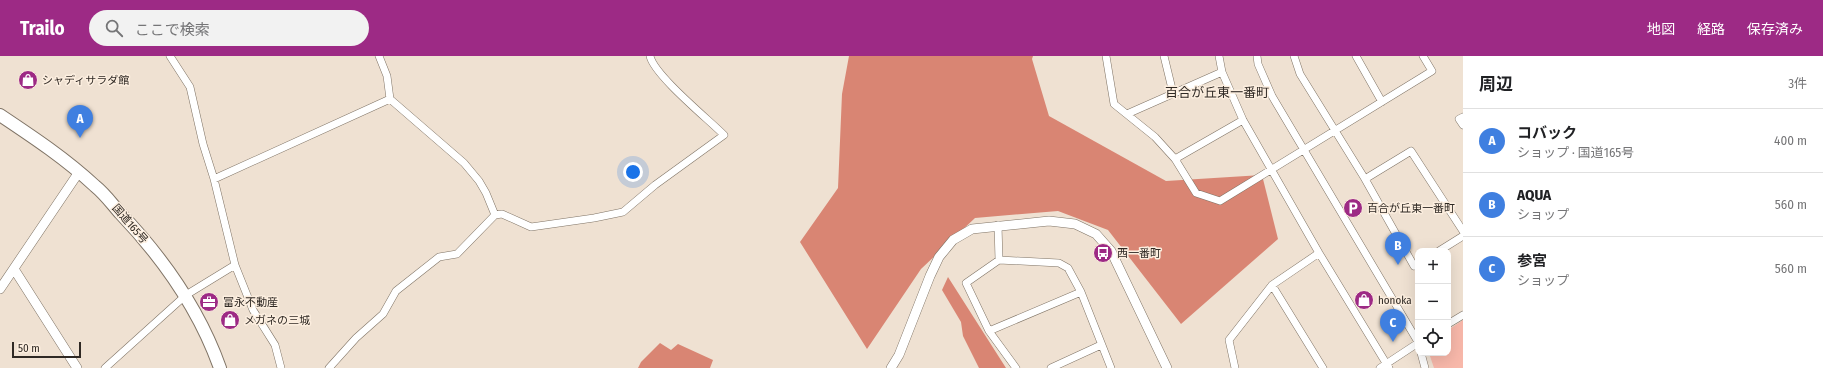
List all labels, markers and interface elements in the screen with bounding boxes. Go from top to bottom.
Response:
search box [89,10,369,46]
text: Trailo [20,17,65,40]
icon: search [103,17,125,39]
text: ここで検索 [135,21,210,39]
text: 地図 [1647,21,1675,38]
text: 経路 [1697,21,1725,38]
text: 保存済み [1747,21,1803,38]
shop icon: シャディサラダ館 [17,69,39,91]
place label: シャディサラダ館 [42,74,129,87]
text: 周辺 [1479,74,1513,95]
text: 3件 [1788,76,1807,91]
district label: 百合が丘東一番町 [1165,85,1269,100]
pin: A [67,105,93,138]
text: コバック [1517,124,1577,142]
text: A [1488,133,1496,148]
text: 400 m [1774,133,1807,148]
text: ショップ · 国道165号 [1517,145,1634,160]
your location [623,162,643,182]
text: AQUA [1517,186,1551,204]
parking icon: 百合が丘東一番町 [1342,197,1364,219]
text: B [1488,197,1496,212]
text: 560 m [1775,197,1807,212]
street label: 国道165号 [109,202,151,246]
place label: 百合が丘東一番町 [1367,202,1455,215]
text: ショップ [1517,207,1569,222]
pin: B [1385,232,1411,265]
bus stop icon: 西一番町 [1092,242,1114,264]
place label: 西一番町 [1117,247,1161,260]
map controls [1415,248,1451,356]
button: + [1415,248,1451,284]
text: 参宮 [1517,252,1547,270]
text: C [1489,261,1495,276]
text: 560 m [1775,261,1807,276]
text: ショップ [1517,273,1569,288]
button: − [1415,284,1451,320]
shop icon: honoka [1353,289,1375,311]
office icon: 富永不動産 [198,291,220,313]
place label: honoka [1378,294,1412,307]
place label: 富永不動産 [223,296,278,309]
shop icon: メガネの三城 [219,309,241,331]
pin: C [1380,309,1406,342]
place label: メガネの三城 [244,314,310,327]
button: locate [1415,320,1451,356]
scale bar [12,340,81,359]
text: 50 m [18,342,40,355]

